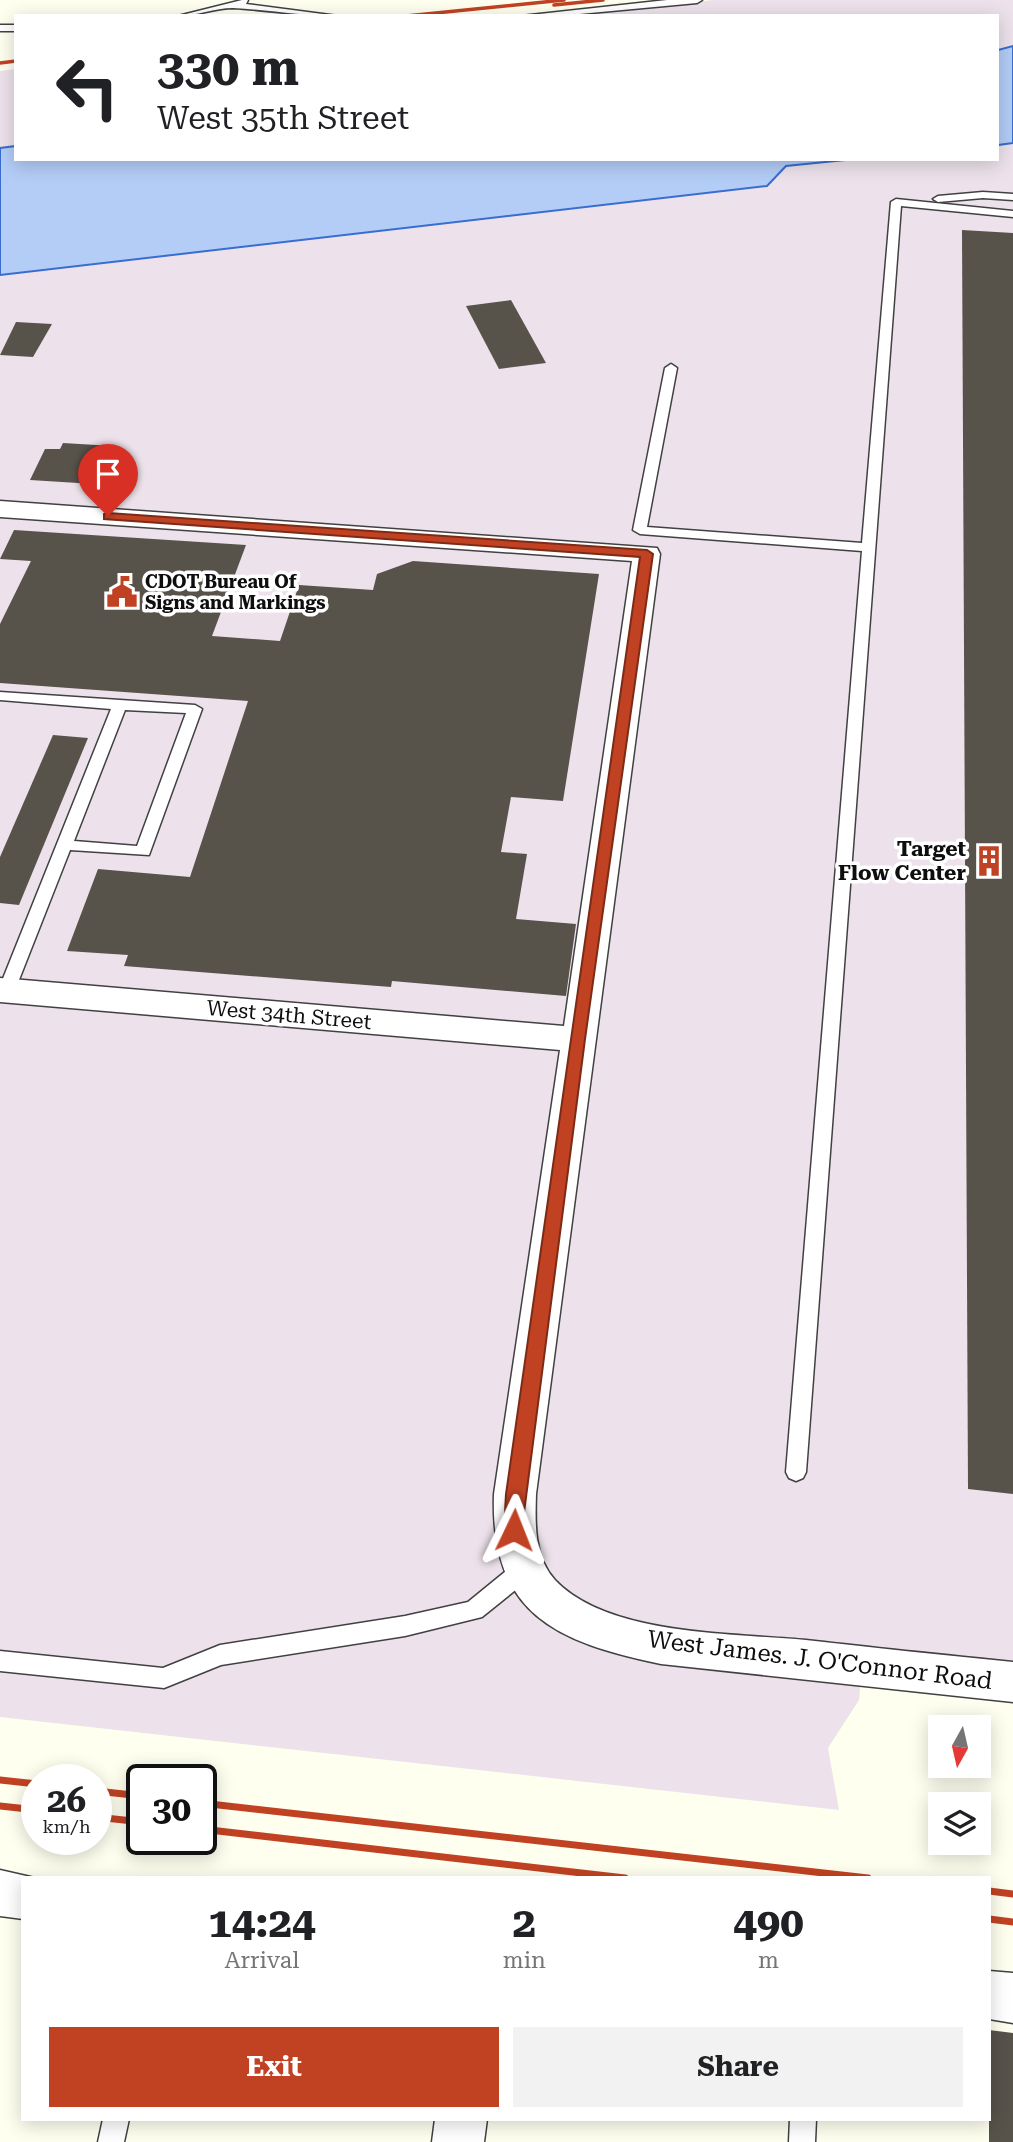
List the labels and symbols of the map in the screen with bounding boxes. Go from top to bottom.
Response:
pin [78,444,138,516]
place label: CDOT Bureau Of Signs and Markings [145,571,326,613]
public building icon: CDOT Bureau Of Signs and Markings [105,575,139,609]
place label: Target Flow Center [838,837,966,885]
building icon: Target Flow Center [972,844,1006,878]
street label: West 34th Street [205,996,373,1034]
position arrow [477,1493,551,1567]
street label: West James. J. O'Connor Road [646,1625,994,1695]
north arrow [928,1715,990,1778]
speed limit sign: 30 [126,1764,217,1855]

